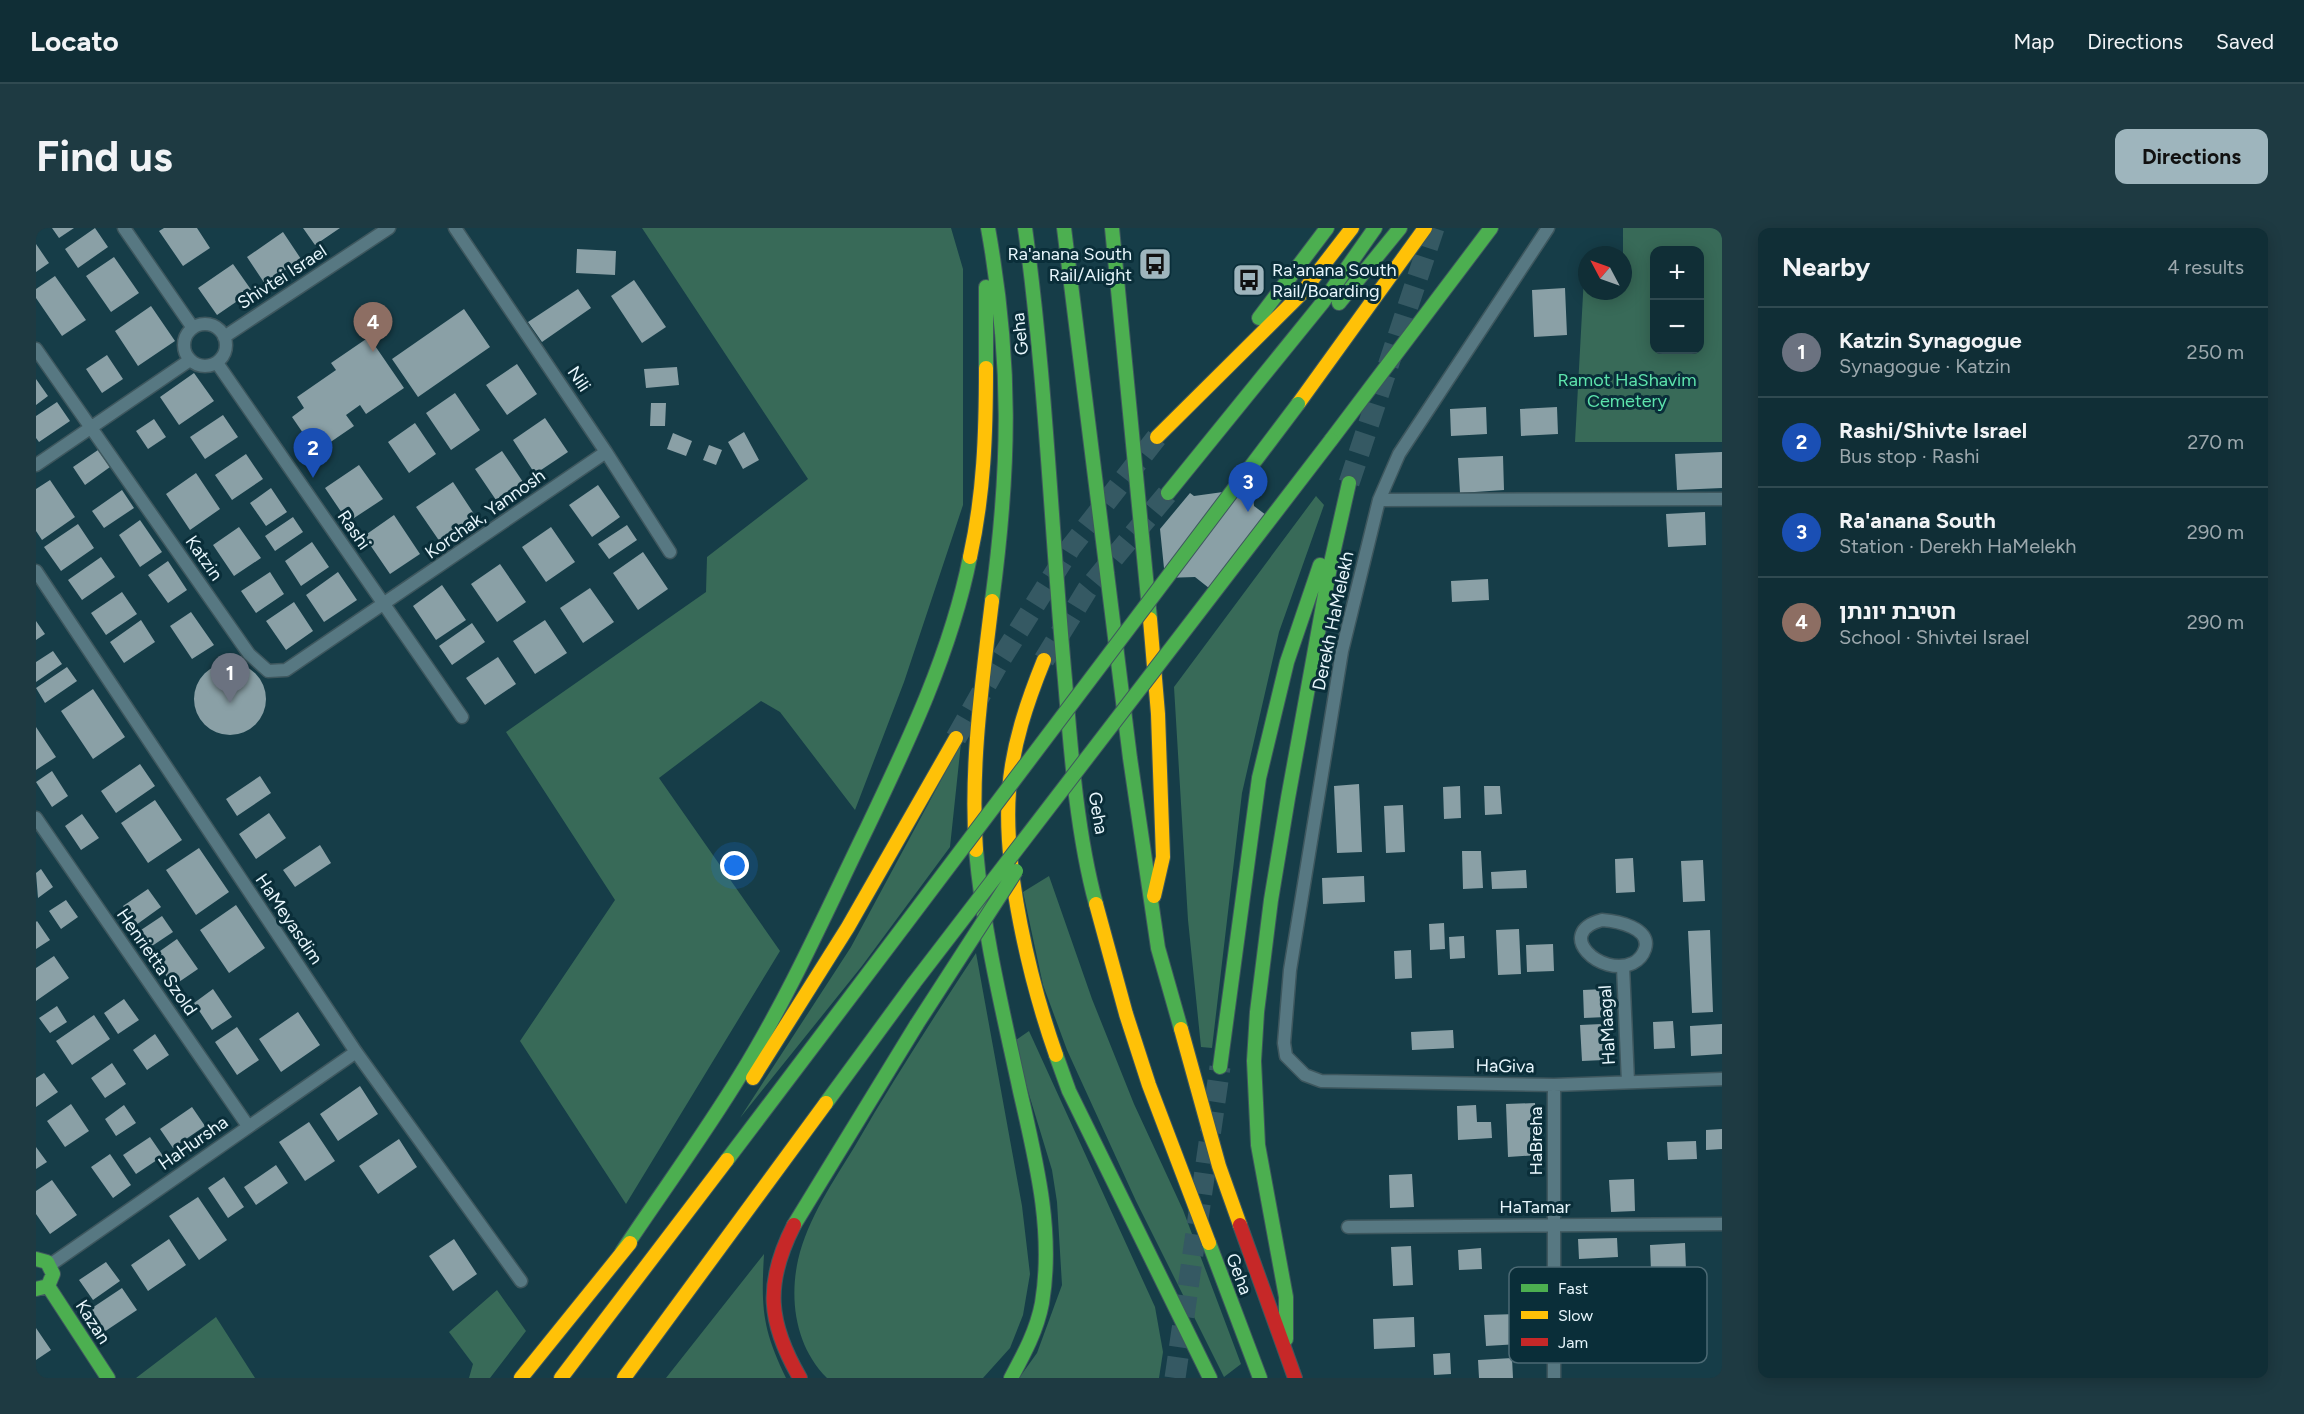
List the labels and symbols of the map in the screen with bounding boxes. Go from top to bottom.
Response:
street label: Shivtei Israel [233,240,331,314]
place label: Ra'anana South Rail/Alight [1007,243,1132,286]
bus stop icon: Ra'anana South Rail/Alight [1137,246,1173,282]
north arrow [1578,246,1632,300]
place label: Ra'anana South Rail/Boarding [1272,259,1397,302]
bus stop icon: Ra'anana South Rail/Boarding [1231,262,1267,298]
pin: 4 [354,302,392,352]
street label: Geha [1007,312,1033,356]
street label: Nili [563,362,595,396]
park label: Ramot HaShavim Cemetery [1557,369,1697,412]
pin: 2 [294,428,332,478]
pin: 3 [1228,462,1268,512]
street label: Korchak, Yannosh [421,464,549,564]
street label: Rashi [333,506,375,554]
street label: Katzin [181,531,227,585]
street label: Derekh HaMelekh [1308,549,1358,693]
pin: 1 [210,654,250,703]
street label: Geha [1083,790,1113,836]
your location [720,851,749,880]
street label: HaMeyasdim [251,870,327,968]
street label: Henrietta Szold [112,904,202,1020]
street label: HaMaagal [1594,984,1620,1066]
street label: HaGiva [1475,1054,1535,1078]
street label: HaBreha [1525,1107,1547,1175]
street label: HaHursha [154,1111,232,1175]
street label: HaTamar [1499,1196,1571,1218]
street label: Geha [1221,1250,1257,1298]
legend [1509,1267,1707,1363]
text: Fast [1558,1279,1588,1298]
street label: Kazan [71,1296,115,1348]
text: Slow [1558,1306,1593,1325]
text: Jam [1558,1333,1588,1352]

